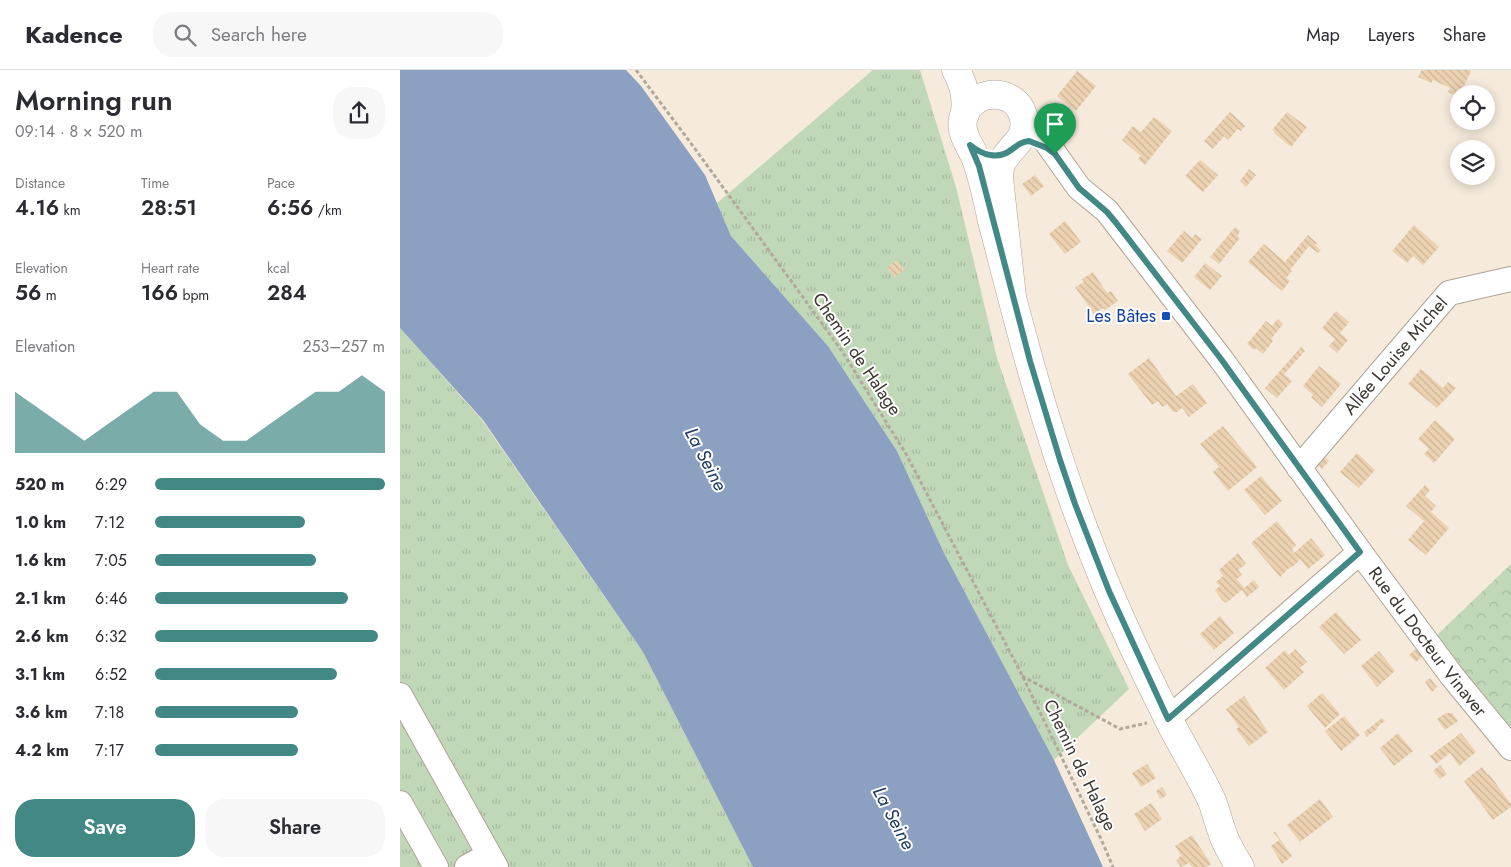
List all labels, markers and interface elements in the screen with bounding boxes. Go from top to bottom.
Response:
search box [153,12,503,57]
text: Kadence [25,17,123,52]
icon: search [171,21,199,49]
text: Search here [211,21,307,48]
text: Map [1306,22,1340,48]
text: Layers [1368,22,1415,48]
text: Share [1443,22,1486,48]
text: Morning run [15,80,173,121]
map controls [1450,85,1495,185]
button: locate [1450,85,1495,130]
button: share [333,87,385,139]
pin [1034,103,1076,154]
icon: arrive [1041,110,1069,138]
text: 09:14 · 8 × 520 m [15,120,142,143]
button: layers [1450,140,1495,185]
text: Distance [15,173,65,193]
text: Time [141,173,169,193]
text: Pace [267,173,295,193]
text: 4.16 [15,193,59,223]
text: 28:51 [141,193,197,223]
text: 6:56 [267,193,314,223]
text: km [59,200,81,220]
text: /km [314,200,342,220]
text: Elevation [15,258,68,278]
text: Heart rate [141,258,199,278]
text: kcal [267,258,290,278]
text: 56 [15,278,41,308]
text: 166 [141,278,178,308]
text: 284 [267,278,307,308]
text: m [41,285,57,305]
text: bpm [178,285,209,305]
street label: Chemin de Halage [806,287,908,421]
street label: Allée Louise Michel [1337,291,1454,421]
place label: Les Bâtes [1086,303,1156,329]
marker: Les Bâtes [1160,310,1172,322]
text: Elevation [15,335,75,358]
text: 253–257 m [302,335,385,358]
water label: La Seine [678,423,734,496]
text: 520 m [15,473,64,496]
text: 6:29 [95,473,127,496]
text: 1.0 km [15,511,66,534]
text: 7:12 [95,511,125,534]
text: 1.6 km [15,549,66,572]
text: 7:05 [95,549,127,572]
street label: Rue du Docteur Vinaver [1362,561,1494,723]
text: 2.1 km [15,587,66,610]
text: 6:46 [95,587,128,610]
text: 2.6 km [15,625,69,648]
text: 6:32 [95,625,127,648]
text: 3.1 km [15,663,65,686]
text: 6:52 [95,663,127,686]
street label: Chemin de Halage [1037,695,1123,835]
text: 3.6 km [15,701,68,724]
text: 7:18 [95,701,124,724]
text: 4.2 km [15,739,69,762]
text: 7:17 [95,739,124,762]
water label: La Seine [866,782,922,855]
button: Save [15,799,195,857]
button: Share [205,799,385,857]

